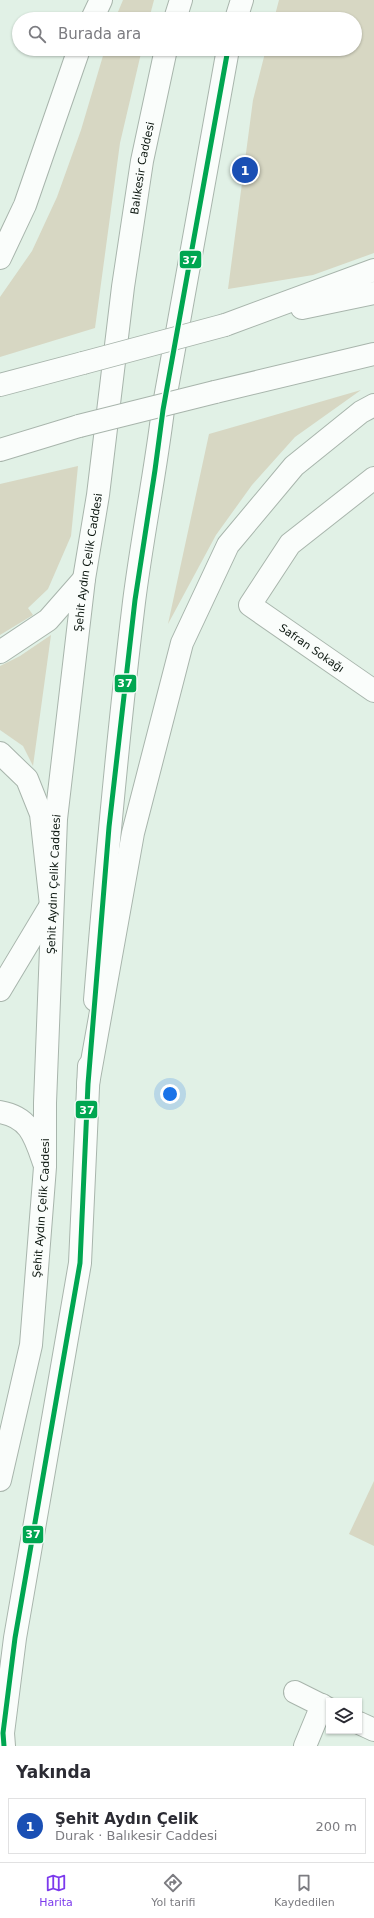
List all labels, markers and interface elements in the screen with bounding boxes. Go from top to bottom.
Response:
search box [12,12,362,56]
icon: search [26,23,48,45]
text: Burada ara [58,25,141,43]
street label: Balıkesir Caddesi [128,121,157,215]
pin: 1 [232,155,258,185]
line badge: 37 [179,250,202,269]
text: 37 [182,254,198,267]
street label: Şehit Aydın Çelik Caddesi [72,492,105,632]
street label: Safran Sokağı [277,621,346,675]
line badge: 37 [114,674,137,693]
text: 37 [117,677,133,690]
street label: Şehit Aydın Çelik Caddesi [45,814,63,954]
your location [160,1084,180,1104]
line badge: 37 [75,1100,98,1119]
text: 37 [79,1104,95,1117]
street label: Şehit Aydın Çelik Caddesi [30,1138,52,1278]
line badge: 37 [22,1525,44,1544]
text: 37 [25,1528,41,1541]
map controls [326,1698,362,1734]
button: layers [326,1698,362,1734]
text: Yakında [16,1762,91,1782]
text: Şehit Aydın Çelik [55,1810,198,1828]
text: 1 [25,1819,35,1834]
text: 200 m [315,1819,357,1834]
text: Durak · Balıkesir Caddesi [55,1828,217,1843]
tab: Harita [39,1872,73,1909]
tab: Yol tarifi [151,1872,195,1909]
tab: Kaydedilen [274,1872,335,1909]

